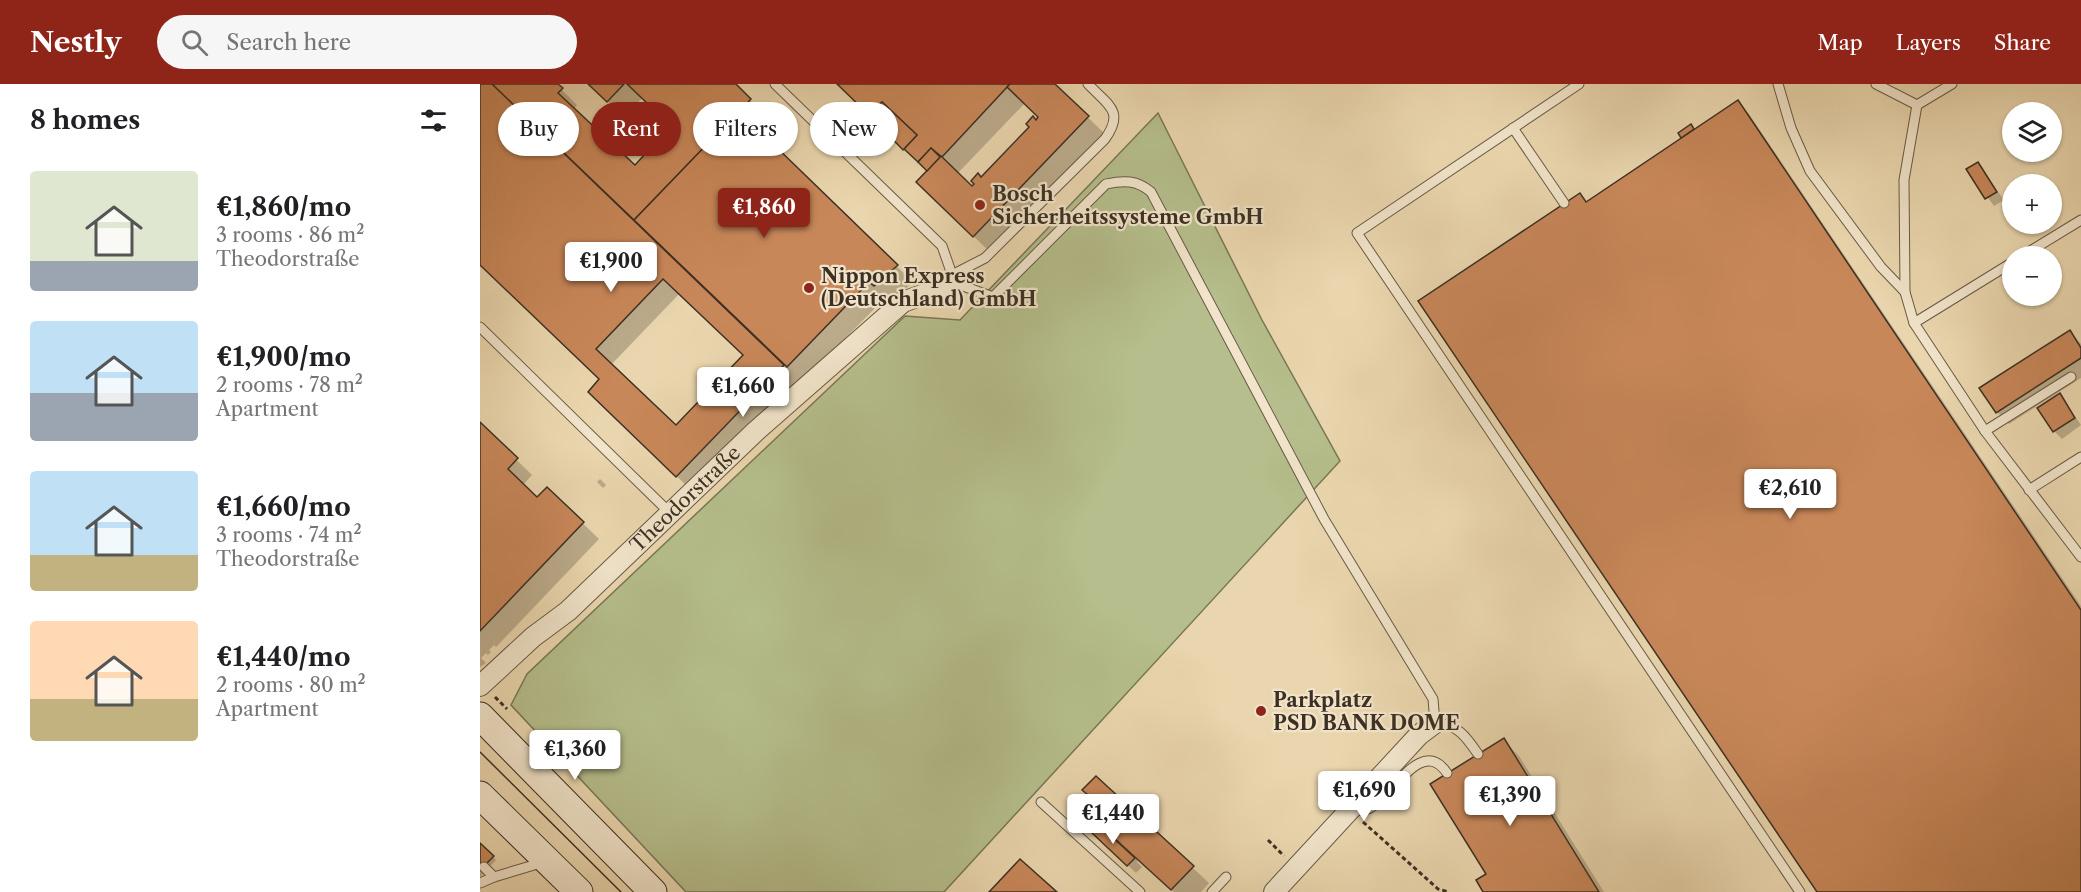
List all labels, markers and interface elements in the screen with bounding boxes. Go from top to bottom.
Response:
search box [157,15,577,69]
text: Nestly [30,25,121,59]
icon: search [178,26,211,59]
text: Search here [226,29,351,56]
text: Map [1818,30,1863,55]
text: Layers [1896,30,1961,55]
text: Share [1994,30,2051,55]
chip: Buy [498,102,579,156]
chip: Rent [591,102,681,156]
chip: Filters [693,102,798,156]
chip: New [810,102,898,156]
map controls [2002,102,2062,306]
button: layers [2002,102,2062,162]
text: 8 homes [30,104,140,136]
icon: filters [417,104,450,137]
button: + [2002,174,2062,234]
place label: Bosch Sicherheitssysteme GmbH [992,182,1264,229]
pin: €1,860 [715,188,813,239]
text: €1,860/mo [216,191,351,223]
icon: home [78,195,150,267]
text: €1,860 [732,195,796,219]
marker: Bosch Sicherheitssysteme GmbH [973,198,987,212]
text: 3 rooms · 86 m² [216,223,364,247]
pin: €1,900 [562,242,660,293]
button: − [2002,246,2062,306]
text: Theodorstraße [216,247,359,271]
text: €1,900 [579,249,643,273]
place label: Nippon Express (Deutschland) GmbH [821,264,1037,311]
marker: Nippon Express (Deutschland) GmbH [802,281,816,295]
text: €1,900/mo [216,341,351,373]
icon: home [78,345,150,417]
pin: €1,660 [694,367,792,418]
text: 2 rooms · 78 m² [216,373,363,397]
text: €1,660 [711,374,775,398]
text: Apartment [216,397,319,421]
street label: Theodorstraße [625,441,745,557]
pin: €2,610 [1741,469,1839,520]
text: €2,610 [1758,476,1822,500]
text: €1,660/mo [216,491,351,523]
icon: home [78,495,150,567]
text: 3 rooms · 74 m² [216,523,362,547]
text: Theodorstraße [216,547,359,571]
text: €1,440/mo [216,641,351,673]
icon: home [78,645,150,717]
text: 2 rooms · 80 m² [216,673,366,697]
place label: Parkplatz PSD BANK DOME [1273,688,1460,735]
text: Apartment [216,697,319,721]
marker: Parkplatz PSD BANK DOME [1254,704,1268,718]
pin: €1,360 [526,730,624,781]
text: €1,360 [543,737,607,761]
pin: €1,690 [1315,771,1413,822]
pin: €1,390 [1461,776,1559,827]
text: €1,690 [1332,778,1396,802]
text: €1,390 [1478,783,1542,807]
pin: €1,440 [1064,794,1162,845]
text: €1,440 [1081,801,1145,825]

